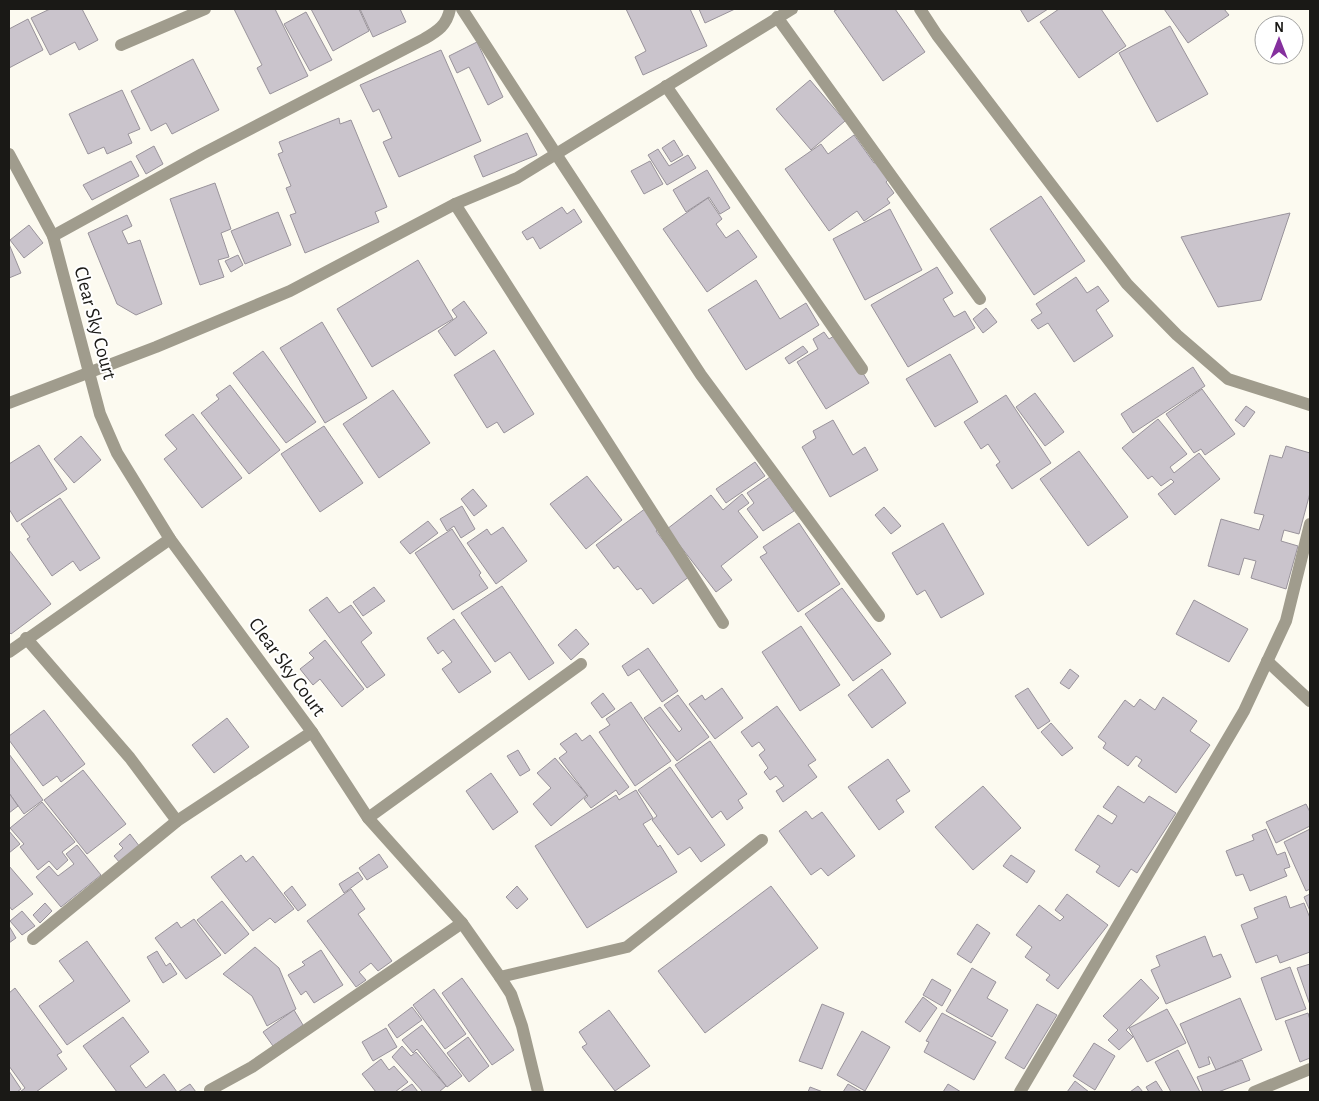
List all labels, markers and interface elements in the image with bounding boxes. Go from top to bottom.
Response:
north arrow [1254,15,1304,65]
text: N [1274,21,1284,35]
street label: Clear Sky Court [70,264,120,382]
street label: Clear Sky Court [245,614,330,720]

